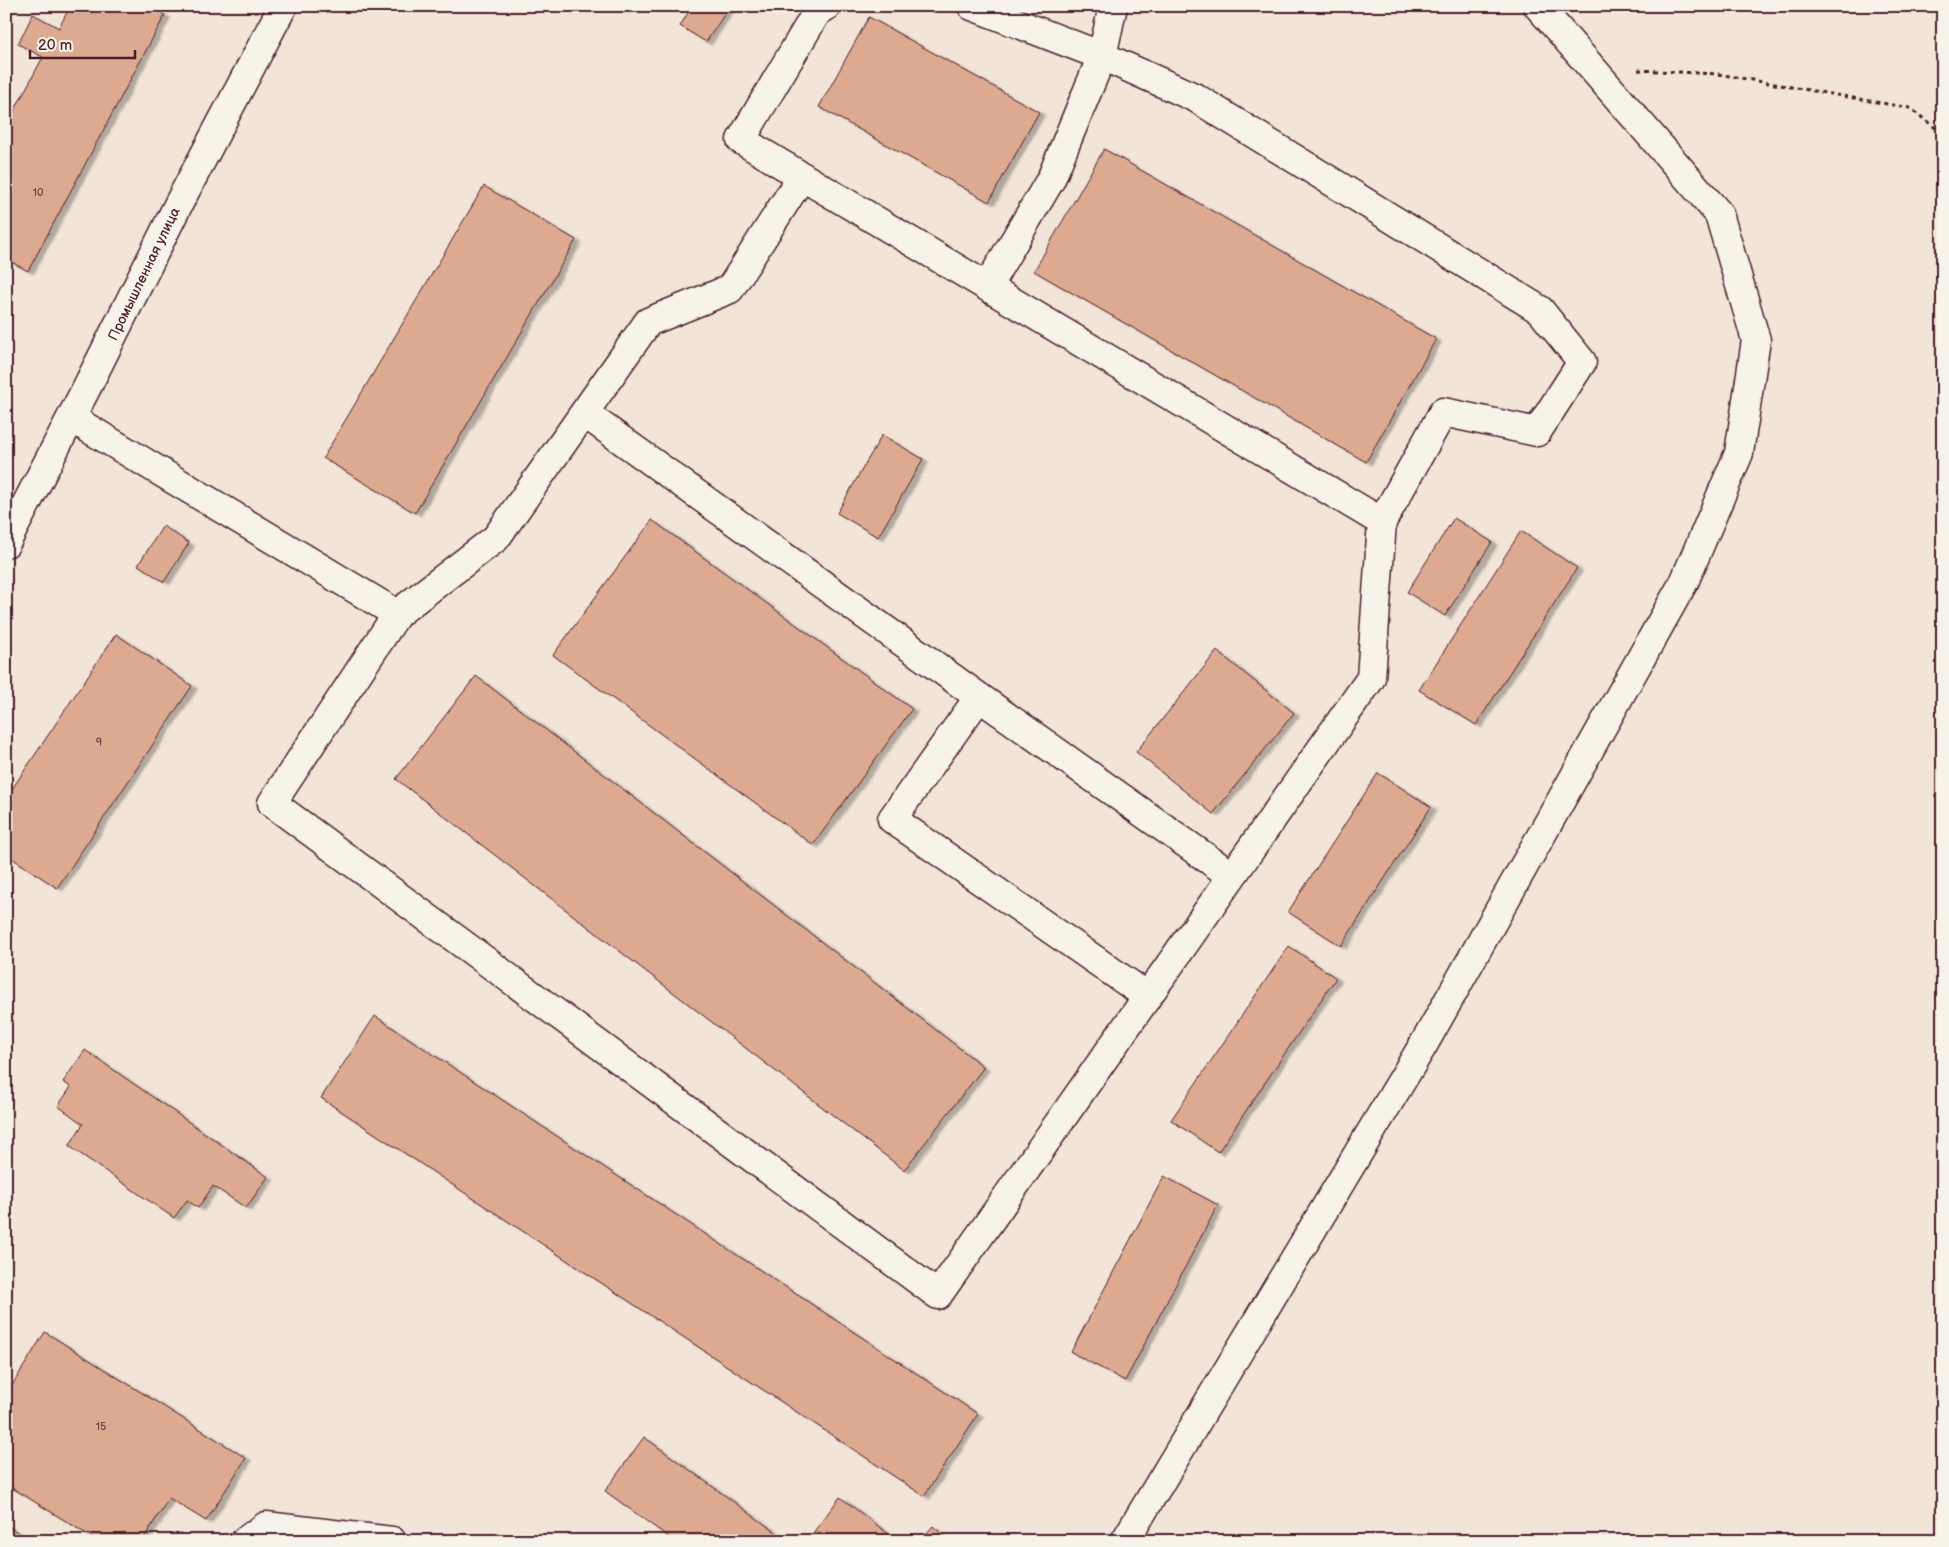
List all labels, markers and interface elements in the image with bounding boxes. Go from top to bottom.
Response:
scale bar [30,28,135,60]
text: 20 m [38,36,72,55]
house number: 10 [33,186,44,199]
street label: Промышленная улица [104,204,184,343]
house number: 9 [96,736,102,749]
house number: 15 [96,1420,106,1433]

